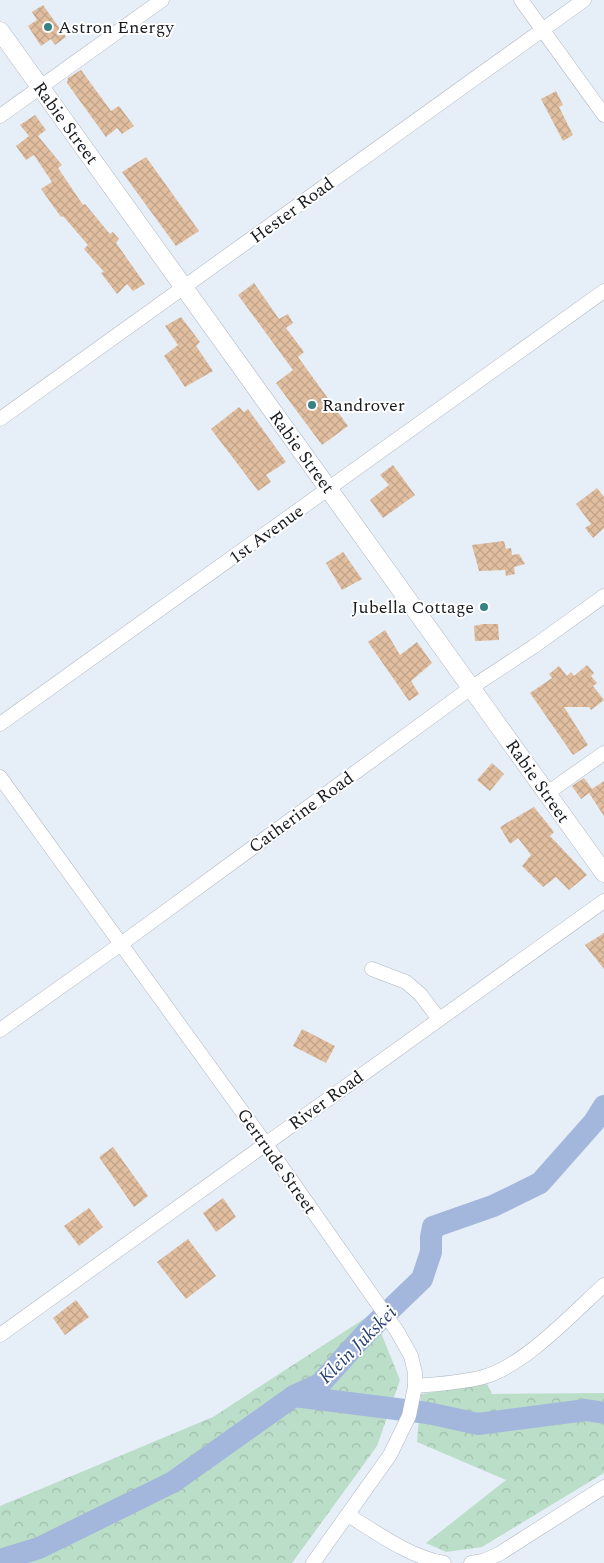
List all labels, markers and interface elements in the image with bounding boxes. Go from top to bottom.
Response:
place label: Astron Energy [58,14,175,41]
marker: Astron Energy [42,21,54,33]
street label: Rabie Street [26,76,105,170]
street label: Hester Road [245,171,340,250]
place label: Randrover [322,392,405,419]
marker: Randrover [306,399,318,411]
street label: Rabie Street [262,405,341,499]
street label: 1st Avenue [223,498,309,571]
place label: Jubella Cottage [352,594,474,621]
marker: Jubella Cottage [478,601,490,613]
street label: Rabie Street [499,734,576,829]
street label: Catherine Road [243,765,360,860]
street label: River Road [283,1064,369,1137]
street label: Gertrude Street [230,1103,323,1220]
water label: Klein Jukskei [312,1299,404,1391]

